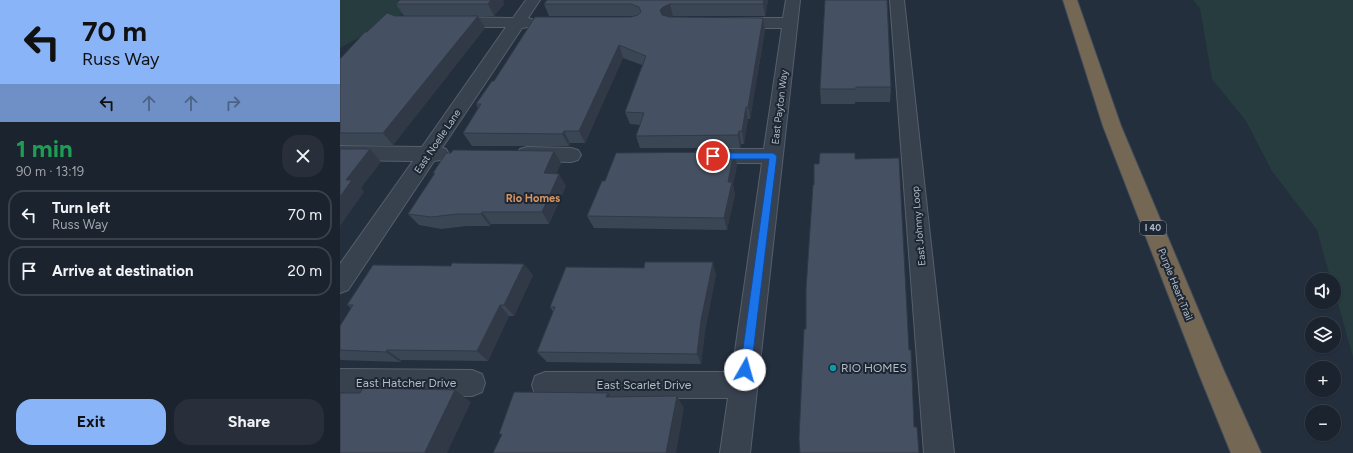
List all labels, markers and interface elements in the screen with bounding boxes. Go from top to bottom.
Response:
text: 70 m [82,14,147,48]
icon: left [16,16,68,68]
text: Russ Way [82,48,160,70]
street label: East Payton Way [768,68,791,145]
icon: left [96,92,118,114]
icon: ahead [138,92,160,114]
icon: ahead [180,92,202,114]
icon: right [222,92,244,114]
street label: East Noelle Lane [411,106,464,176]
text: 1 min [16,134,73,163]
button: close [282,135,324,177]
pin [696,139,730,173]
icon: arrive [702,145,724,167]
text: 90 m · 13:19 [16,164,84,179]
street label: East Johnny Loop [909,185,928,266]
district label: Rio Homes [506,192,560,205]
text: Turn left [52,199,110,217]
icon: left [18,204,40,226]
text: 70 m [288,206,322,224]
text: Russ Way [52,217,108,232]
road number: I 40 [1140,221,1166,235]
street label: Purple Heart Trail [1155,246,1196,322]
icon: arrive [18,260,40,282]
text: Arrive at destination [52,262,193,280]
text: 20 m [288,262,322,280]
map controls [1305,273,1341,441]
button: sound [1305,273,1341,309]
button: layers [1305,317,1341,353]
position arrow [724,349,766,391]
place label: RIO HOMES [841,361,907,375]
button: + [1305,361,1341,397]
marker: RIO HOMES [828,363,838,373]
street label: East Hatcher Drive [356,376,457,390]
street label: East Scarlet Drive [597,378,692,392]
button: Exit [16,399,166,445]
button: Share [174,399,324,445]
button: − [1305,405,1341,441]

